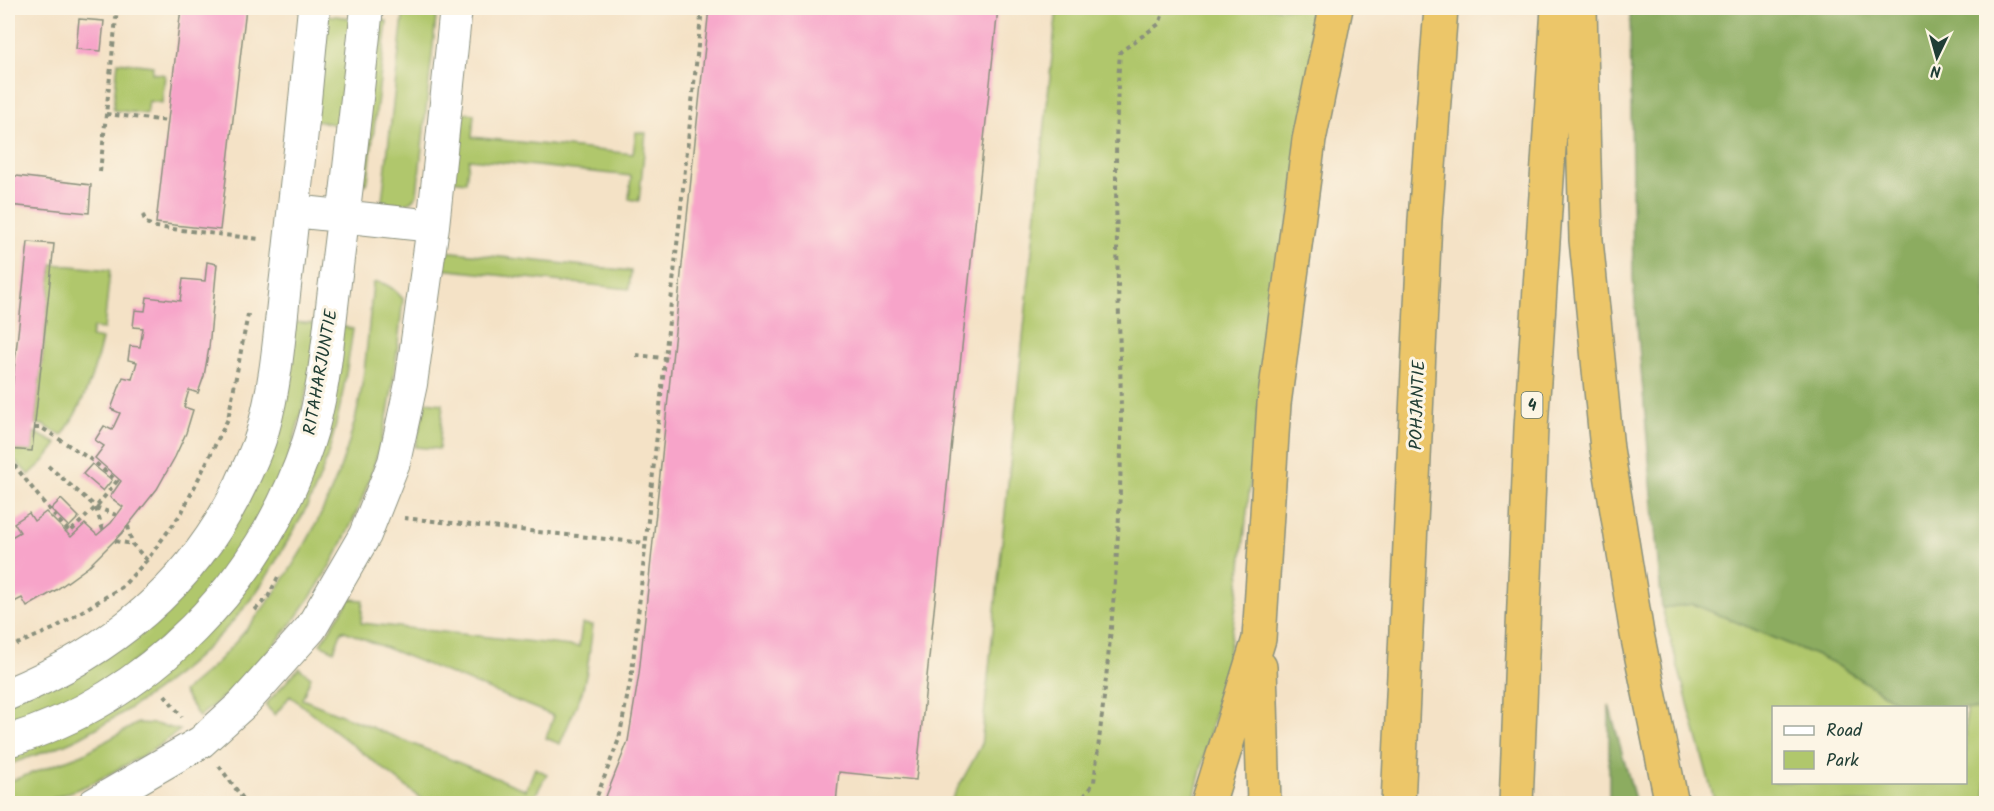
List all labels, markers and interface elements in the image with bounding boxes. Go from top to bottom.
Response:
north arrow [1907,27,1967,87]
text: N [1930,58,1942,83]
street label: RITAHARJUNTIE [296,307,347,437]
street label: POHJANTIE [1402,359,1435,451]
road number: 4 [1522,392,1543,418]
legend [1772,706,1967,784]
text: Road [1826,717,1863,746]
text: Park [1826,747,1859,776]

